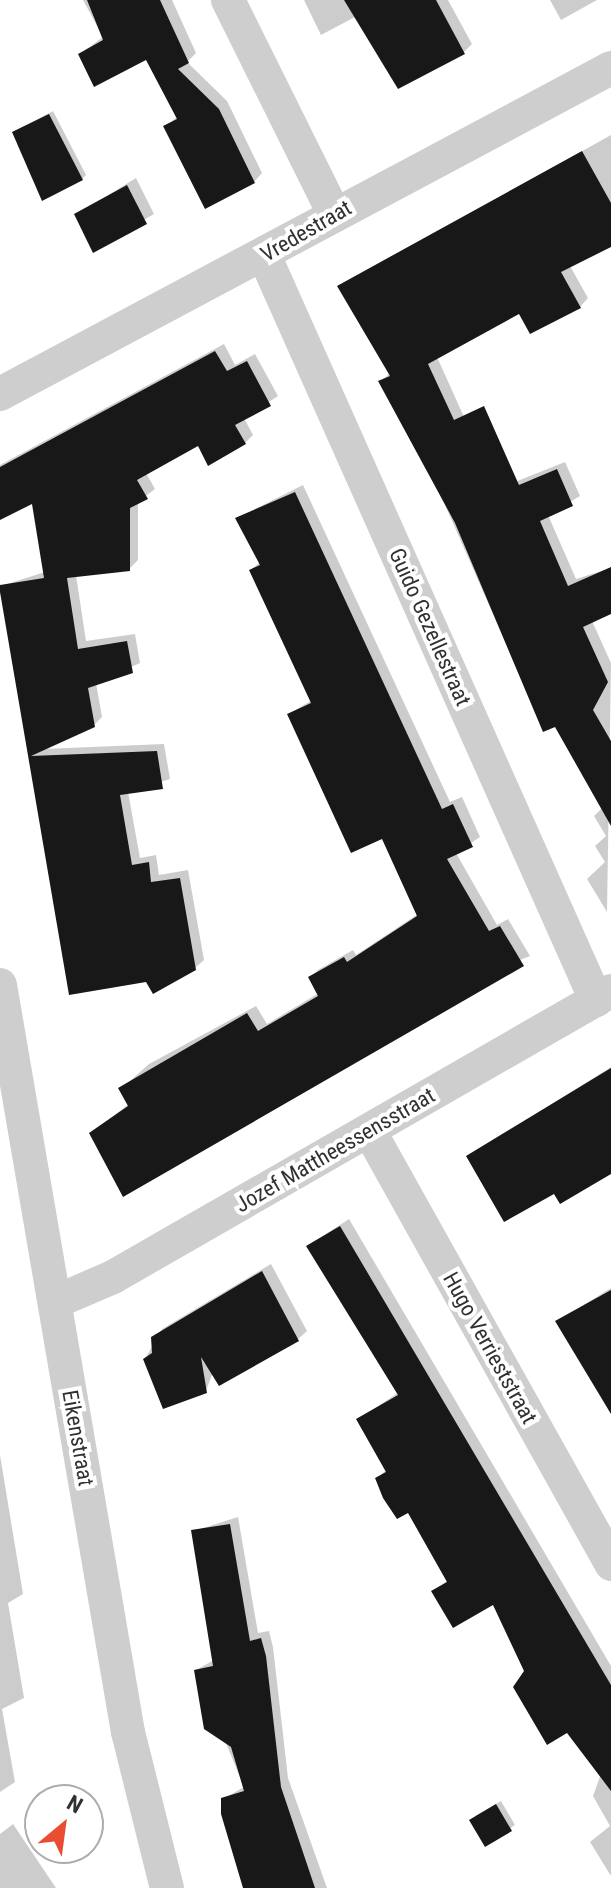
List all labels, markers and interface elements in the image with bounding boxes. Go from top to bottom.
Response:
street label: Vredestraat [256,194,356,268]
street label: Guido Gezellestraat [383,544,477,710]
street label: Jozef Mattheessensstraat [230,1082,440,1218]
street label: Hugo Verrieststraat [437,1268,543,1428]
street label: Eikenstraat [57,1388,99,1488]
north arrow [24,1784,104,1864]
text: N [63,1790,87,1819]

